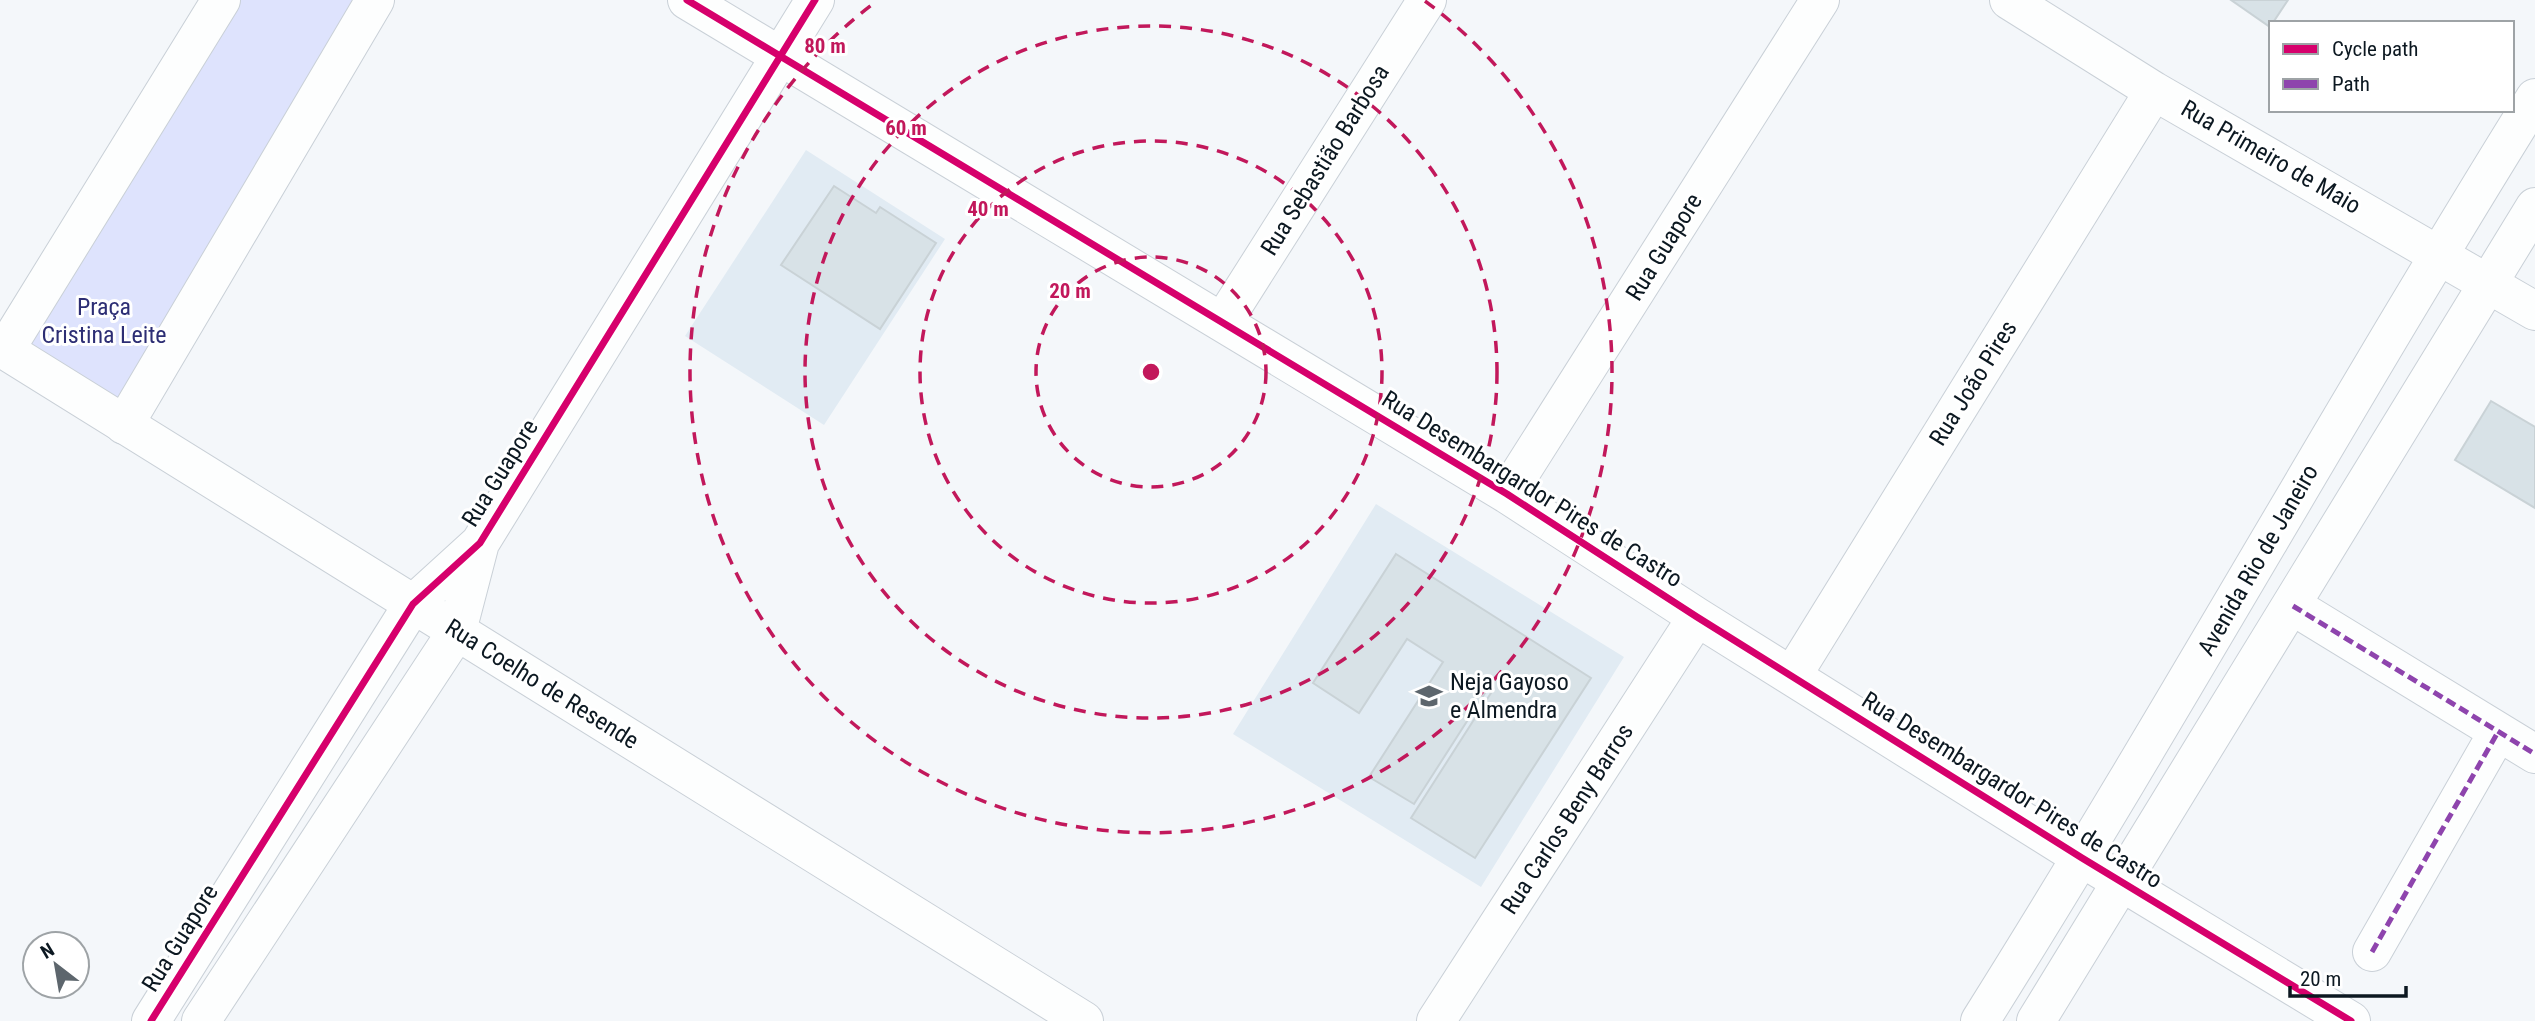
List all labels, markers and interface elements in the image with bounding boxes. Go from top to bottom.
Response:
legend [2269,21,2514,112]
text: 80 m [804,34,846,58]
text: Cycle path [2332,37,2418,61]
street label: Rua Sebastião Barbosa [1255,60,1395,260]
text: Path [2332,72,2370,96]
street label: Rua Primeiro de Maio [2176,94,2366,220]
text: 60 m [885,116,927,140]
street label: Rua Guapore [1620,188,1708,306]
text: 40 m [967,197,1009,221]
text: 20 m [1049,279,1091,303]
park label: Praça Cristina Leite [41,293,167,349]
street label: Rua João Pires [1923,315,2023,451]
centre of rings [1139,360,1163,384]
street label: Rua Desembargardor Pires de Castro [1377,385,1687,593]
street label: Rua Guapore [456,414,544,532]
street label: Avenida Rio de Janeiro [2192,460,2324,660]
street label: Rua Coelho de Resende [440,613,644,755]
place label: Neja Gayoso e Almendra [1450,668,1569,724]
school or university icon: Neja Gayoso e Almendra [1414,681,1444,711]
street label: Rua Desembargardor Pires de Castro [1857,686,2167,894]
street label: Rua Carlos Beny Barros [1495,719,1639,919]
street label: Rua Guapore [136,879,224,997]
north arrow [21,930,91,1000]
text: N [37,938,58,964]
scale bar [2290,954,2406,998]
text: 20 m [2300,967,2341,991]

